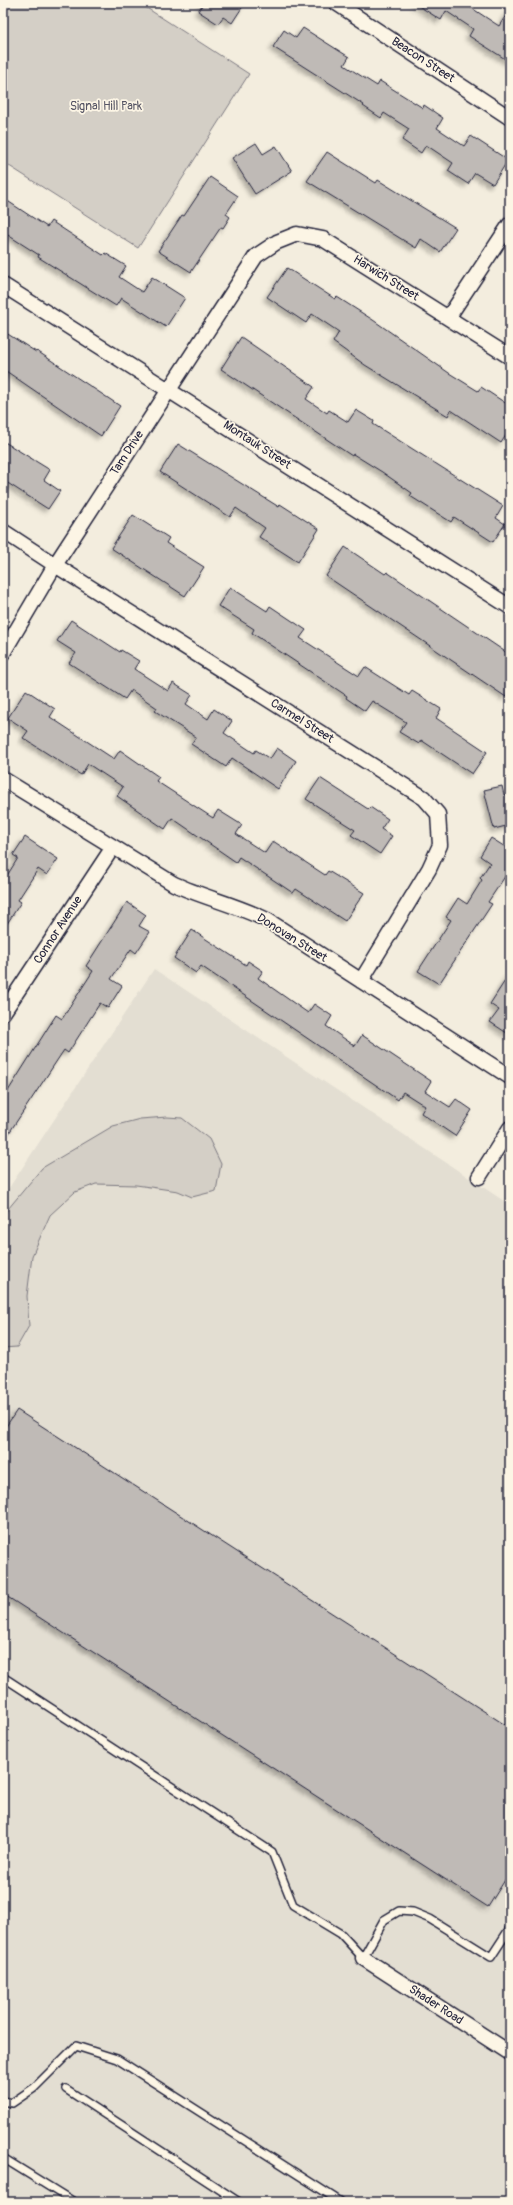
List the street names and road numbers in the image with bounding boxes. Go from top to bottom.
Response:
street label: Beacon Street [388,34,458,86]
street label: Harwich Street [350,252,422,304]
street label: Montauk Street [220,417,294,473]
street label: Tam Drive [107,428,147,478]
street label: Carmel Street [268,696,337,746]
street label: Connor Avenue [31,893,86,967]
street label: Donovan Street [254,910,330,966]
street label: Shader Road [406,1982,466,2028]

